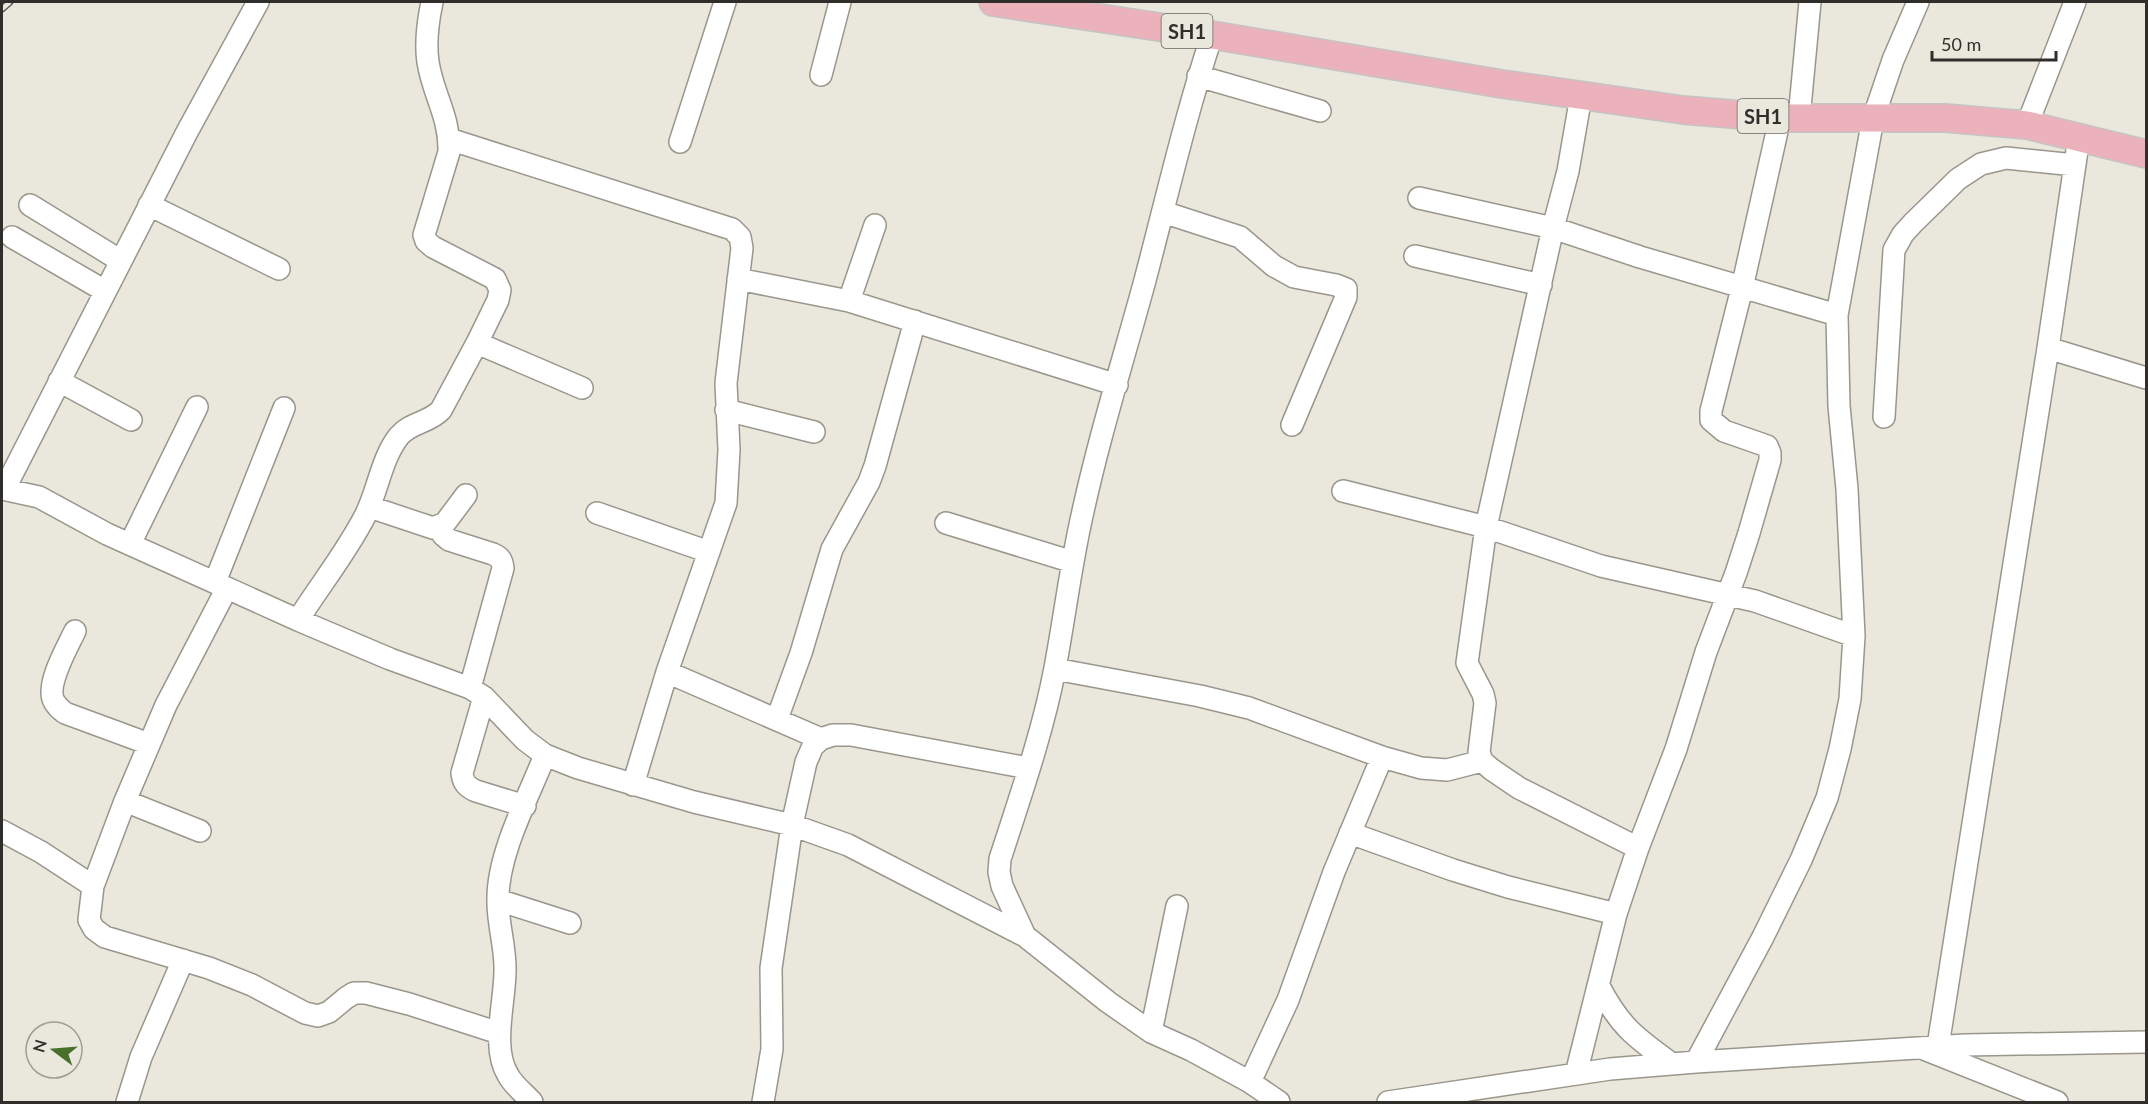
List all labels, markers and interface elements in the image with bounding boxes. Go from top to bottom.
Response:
road number: SH1 [1162,14,1212,48]
scale bar [1932,24,2056,62]
text: 50 m [1941,33,1981,55]
road number: SH1 [1738,99,1788,133]
north arrow [24,1020,84,1080]
text: N [28,1037,50,1054]

